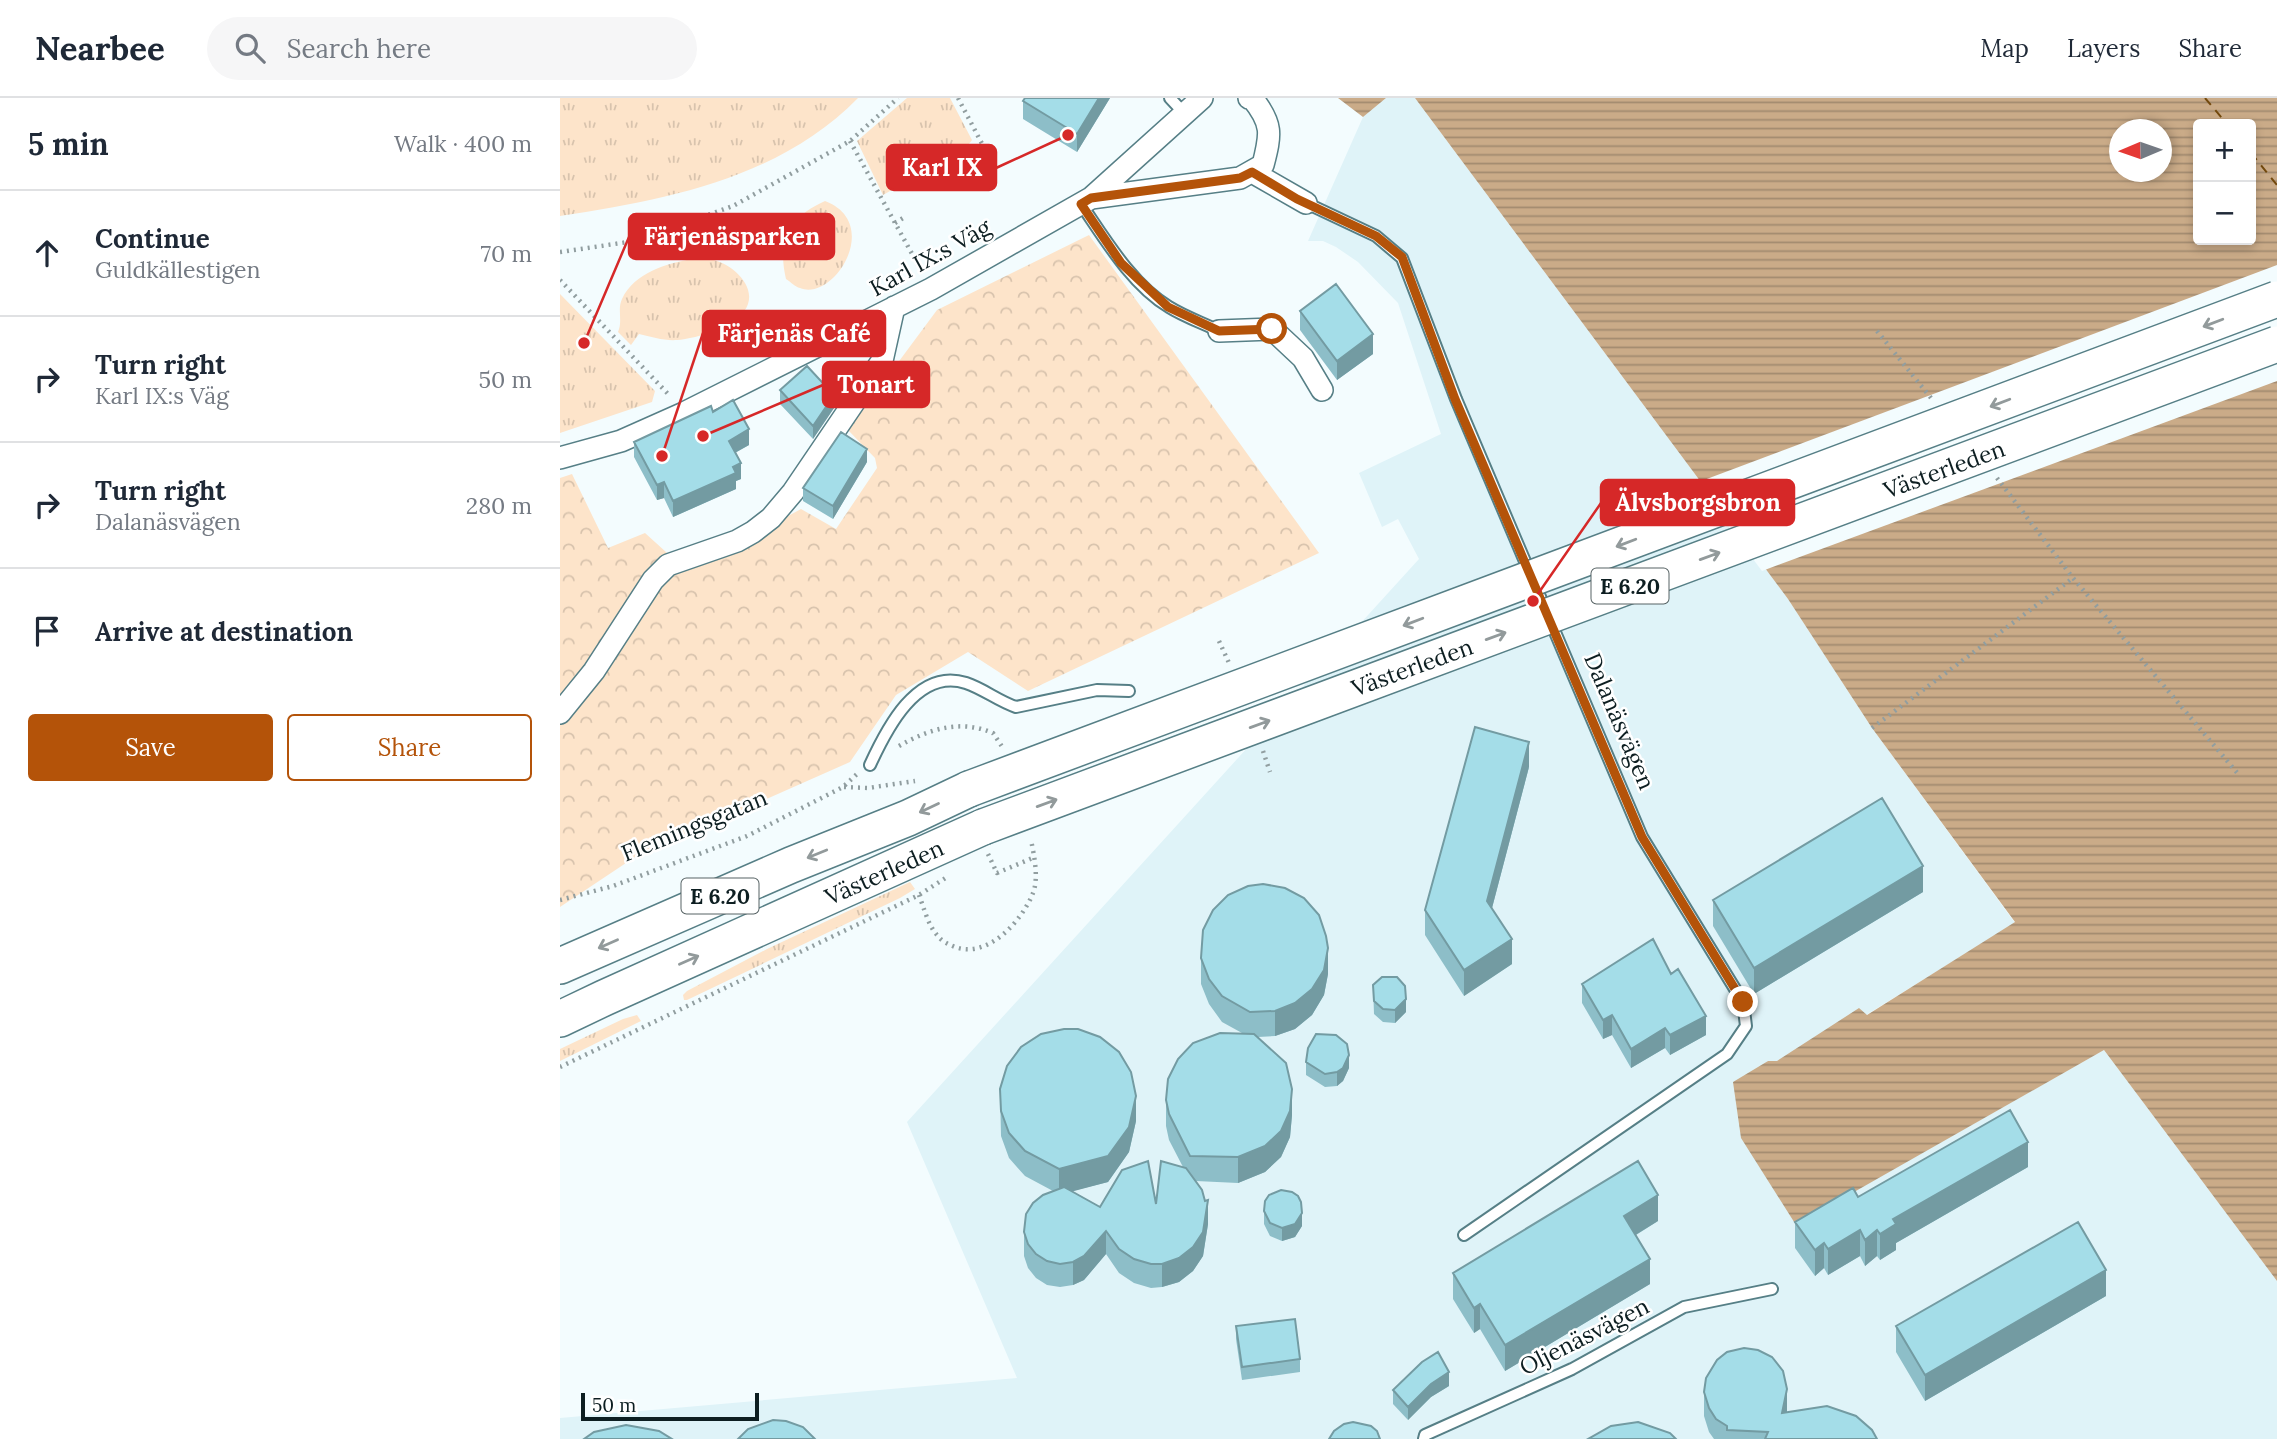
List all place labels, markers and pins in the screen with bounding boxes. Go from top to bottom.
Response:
callout: Karl IX [887,145,996,190]
callout: Färjenäsparken [629,214,834,259]
callout: Färjenäs Café [703,311,885,356]
callout: Tonart [823,362,929,407]
callout: Älvsborgsbron [1601,480,1794,525]

